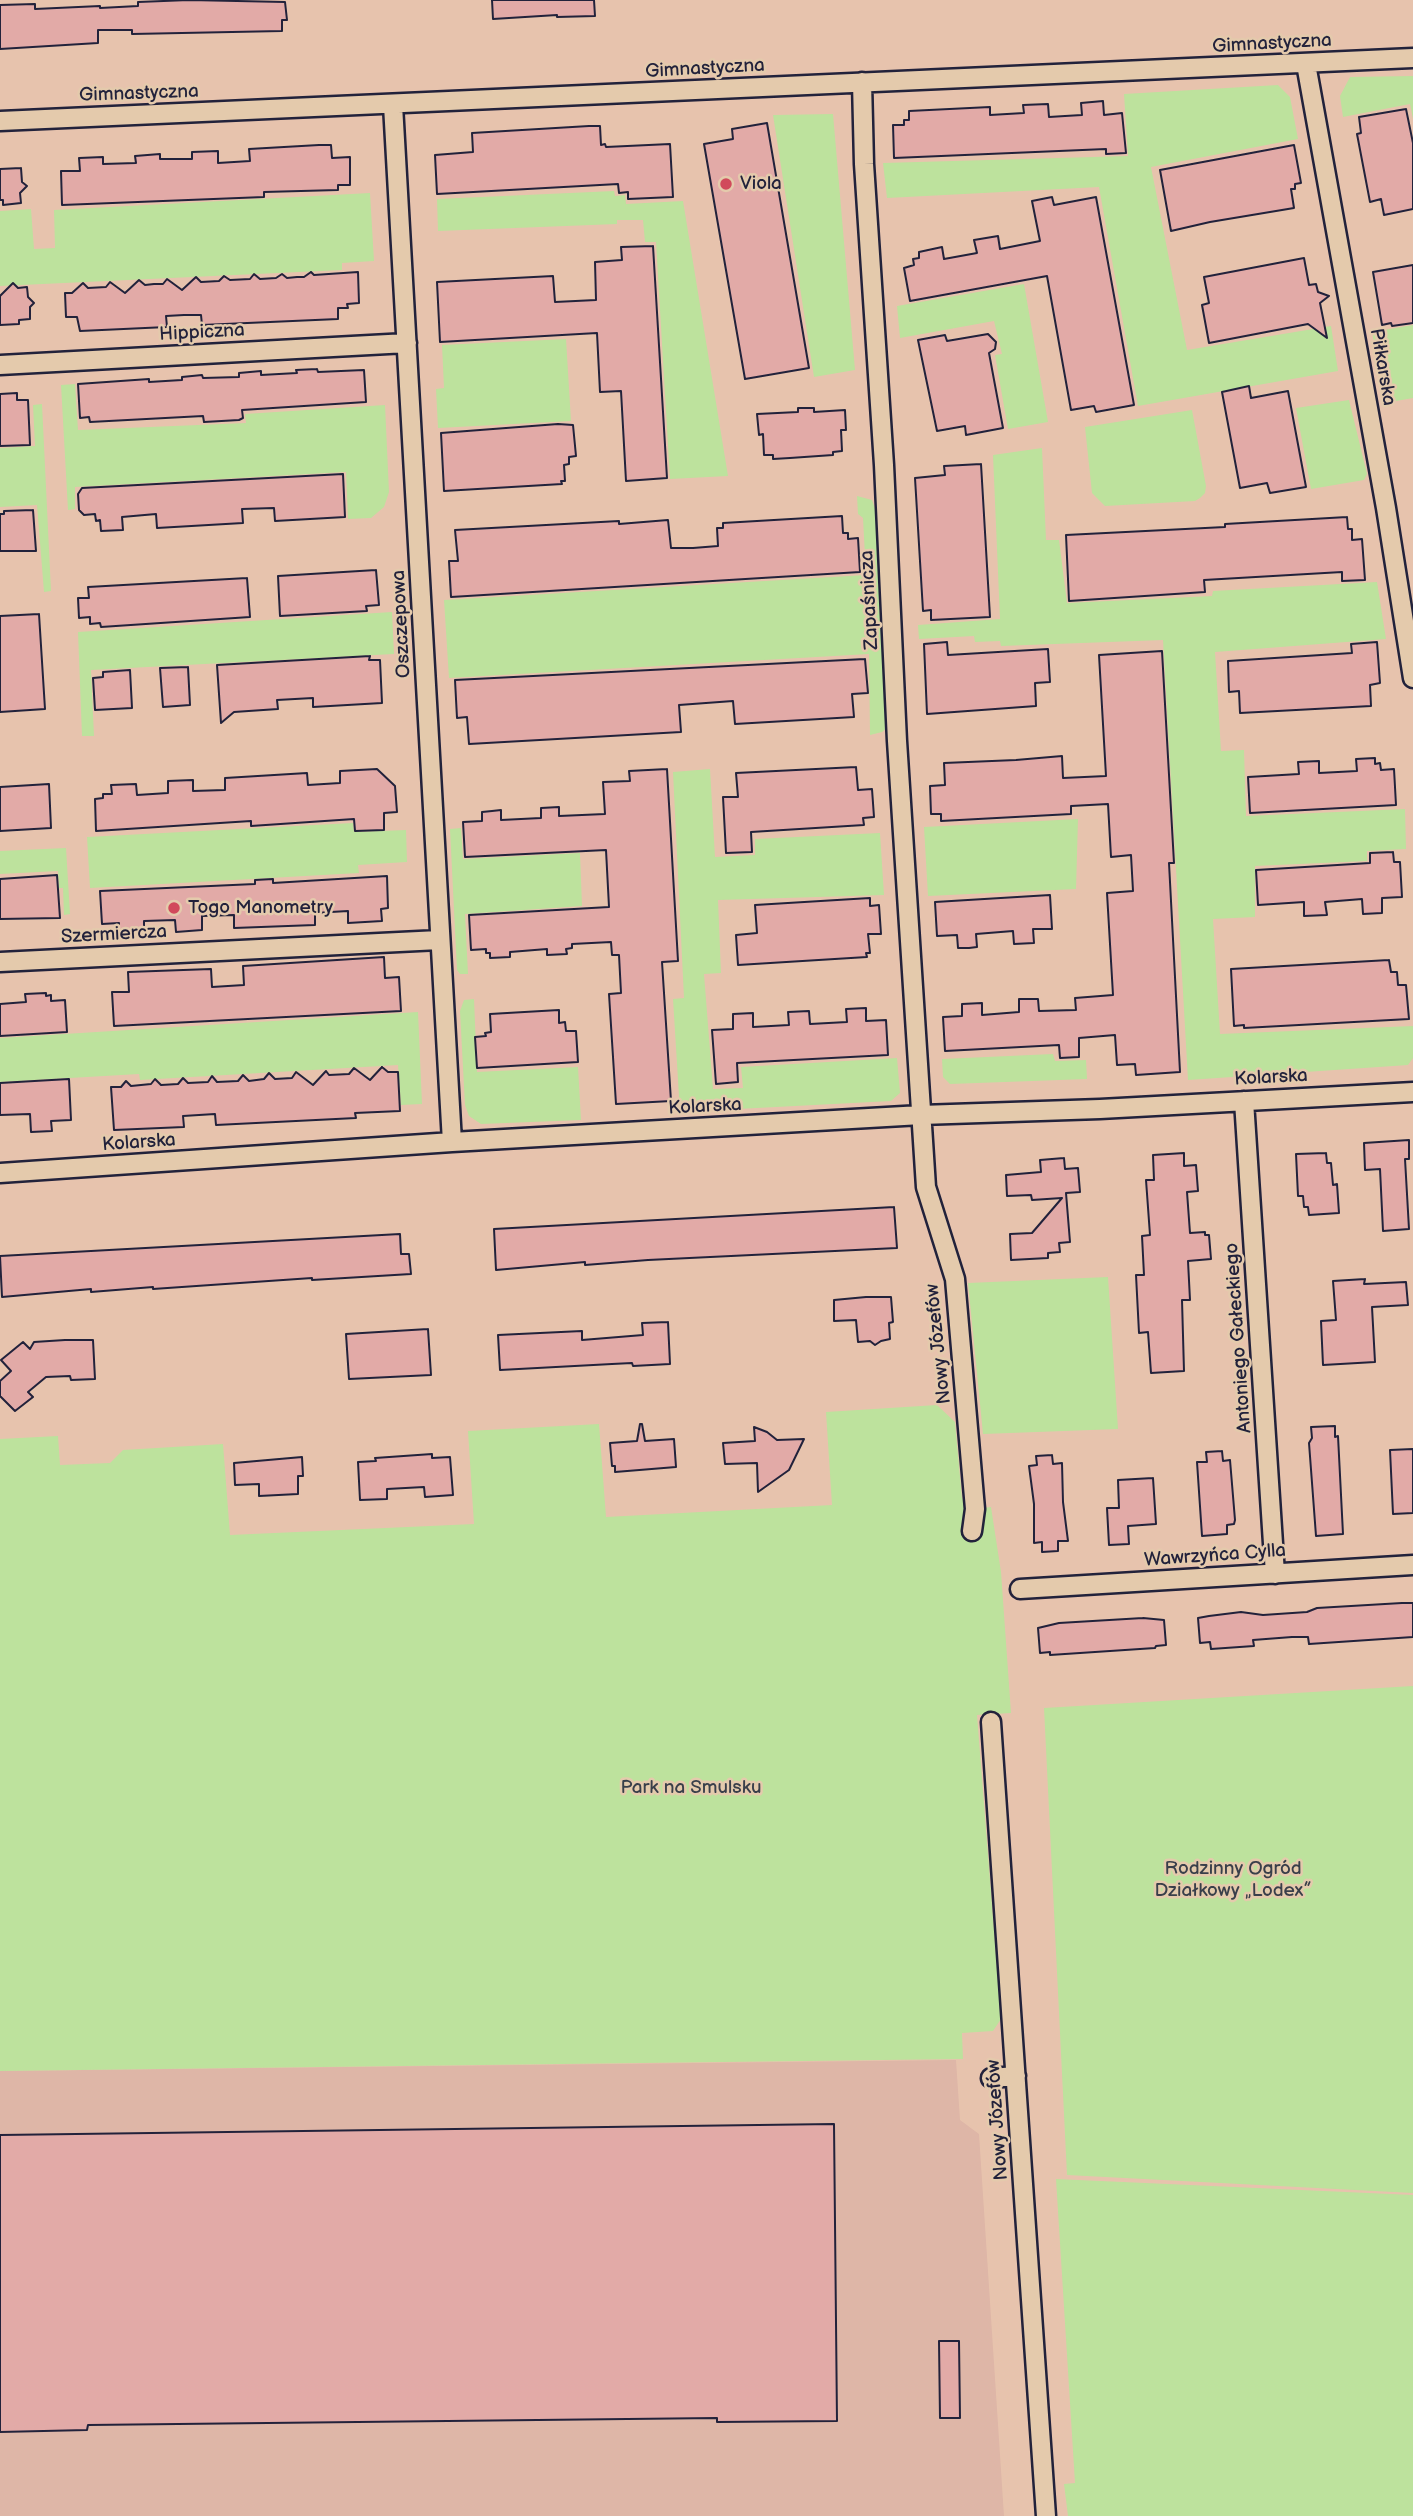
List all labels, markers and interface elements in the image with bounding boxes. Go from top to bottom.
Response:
street label: Gimnastyczna [1212,29,1332,59]
street label: Gimnastyczna [645,54,765,84]
street label: Gimnastyczna [79,81,199,107]
place label: Viola [740,173,782,195]
marker: Viola [718,176,734,192]
street label: Hippiczna [159,319,245,347]
street label: Piłkarska [1364,327,1400,407]
street label: Zapaśnicza [856,550,884,650]
street label: Oszczepowa [388,569,416,679]
place label: Togo Manometry [188,897,333,919]
marker: Togo Manometry [166,900,182,916]
street label: Szermiercza [60,921,168,949]
street label: Kolarska [1234,1065,1308,1091]
street label: Kolarska [668,1094,742,1120]
street label: Kolarska [101,1129,177,1157]
street label: Antoniego Gałeckiego [1221,1242,1257,1434]
street label: Nowy Józefów [921,1283,957,1405]
street label: Wawrzyńca Cylla [1143,1540,1287,1572]
park label: Park na Smulsku [621,1777,761,1799]
park label: Rodzinny Ogród Działkowy „Lodex” [1154,1858,1312,1902]
street label: Nowy Józefów [982,2059,1014,2181]

